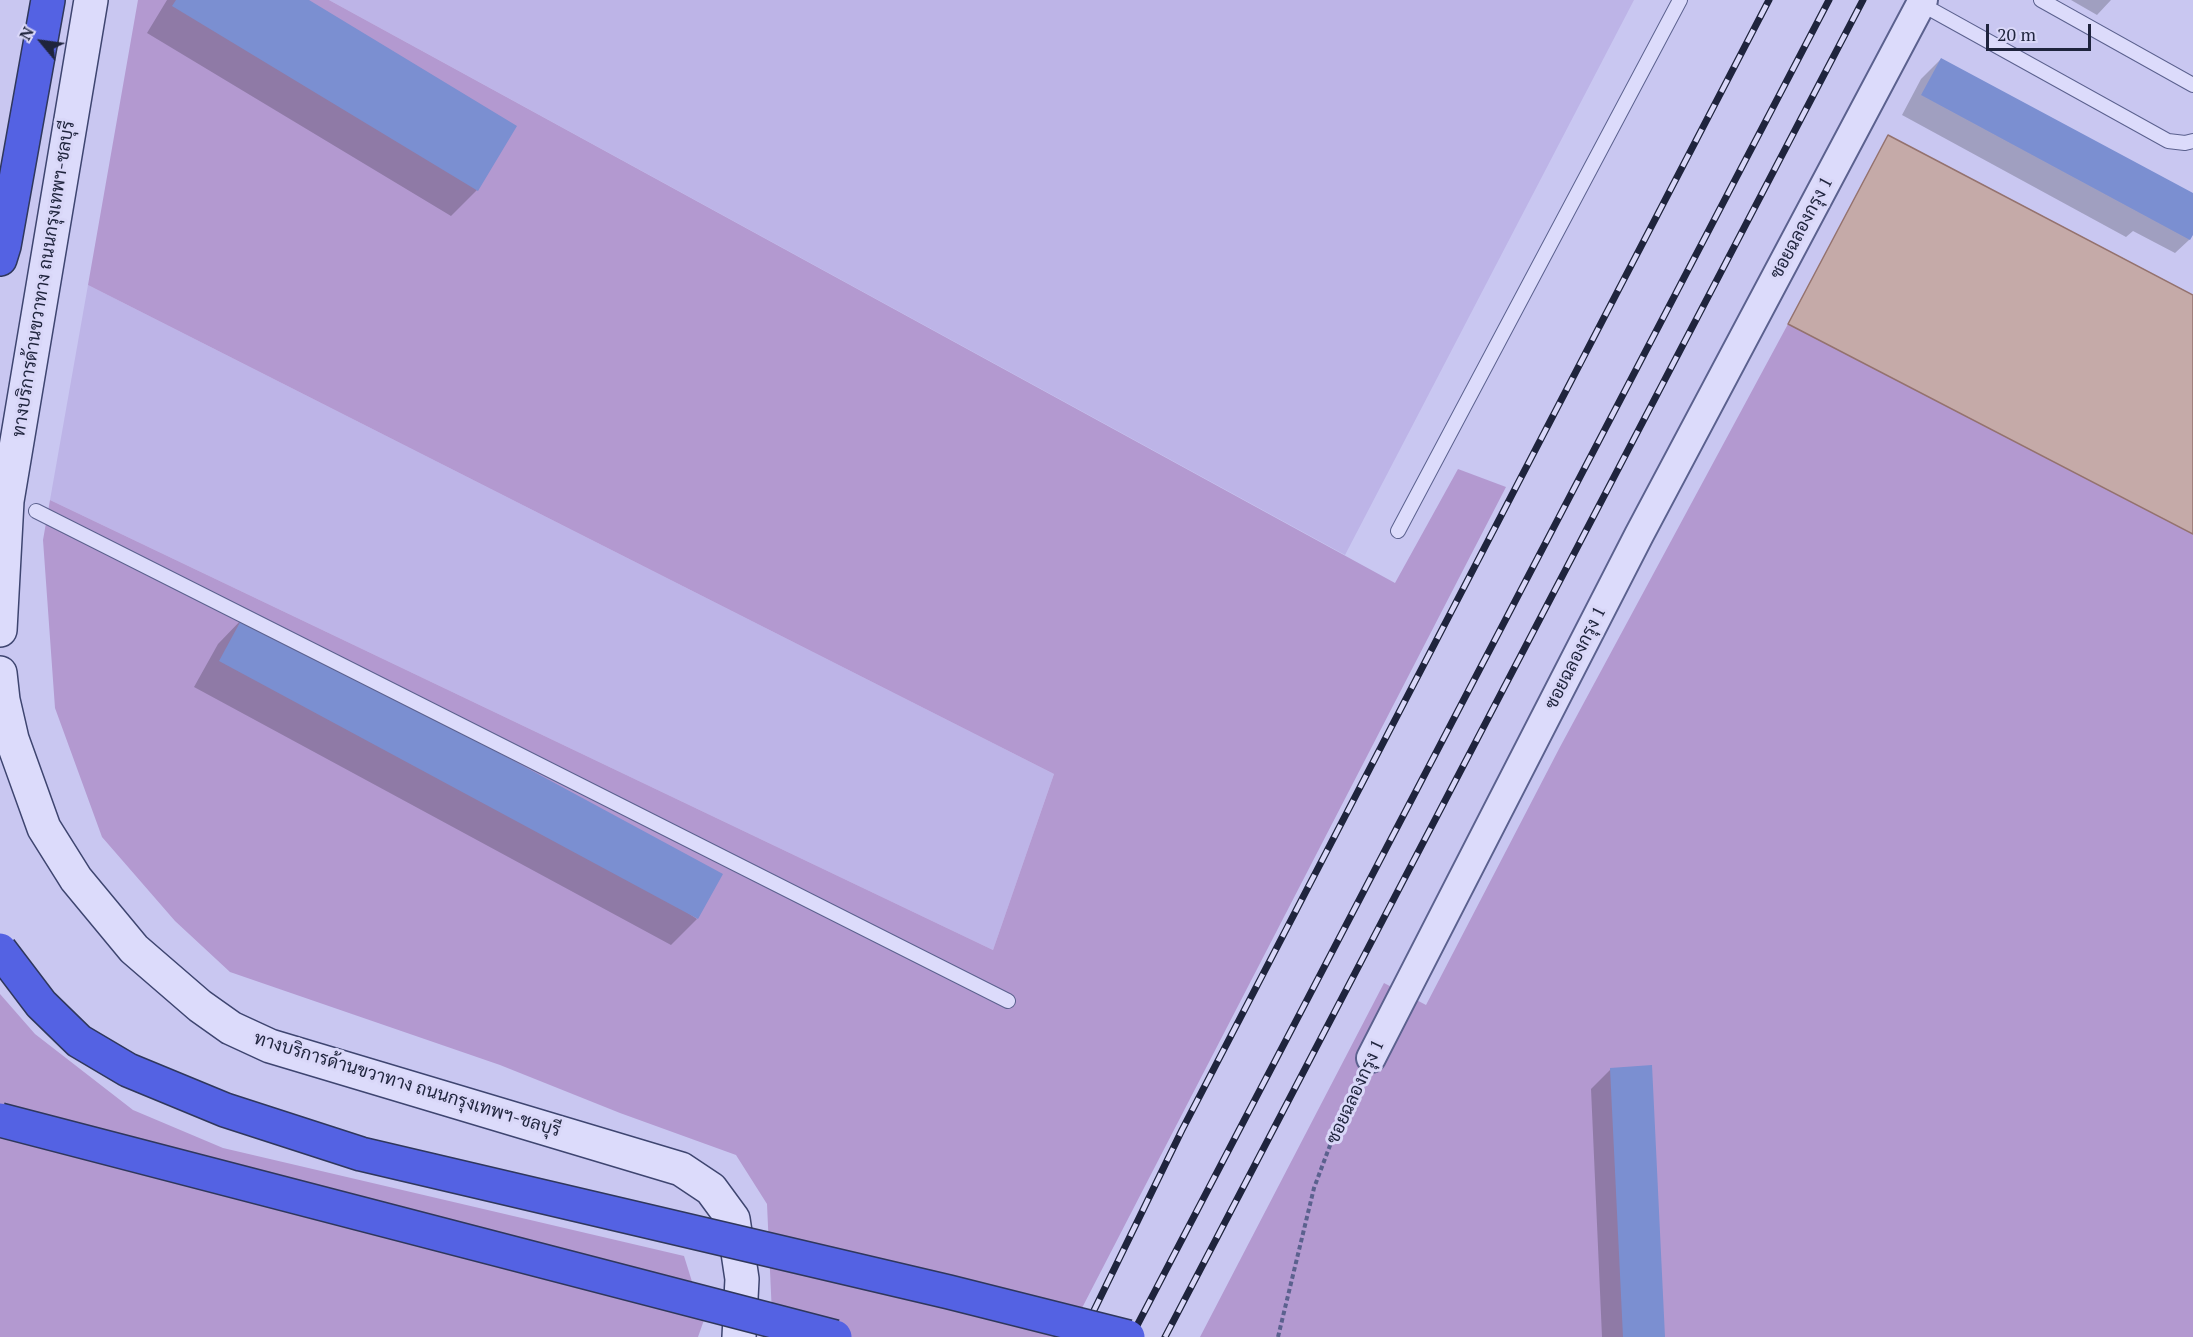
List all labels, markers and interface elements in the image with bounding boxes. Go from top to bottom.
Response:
north arrow [12,12,72,72]
scale bar [1989,12,2094,50]
text: 20 m [1997,22,2036,46]
text: N [14,23,39,44]
street label: ทางบริการด้านขวาทาง ถนนกรุงเทพฯ-ชลบุรี [8,119,80,439]
street label: ซอยฉลองกรุง 1 [1766,173,1838,283]
street label: ซอยฉลองกรุง 1 [1541,603,1611,713]
street label: ทางบริการด้านขวาทาง ถนนกรุงเทพฯ-ชลบุรี [251,1028,563,1142]
street label: ซอยฉลองกรุง 1 [1322,1036,1390,1148]

